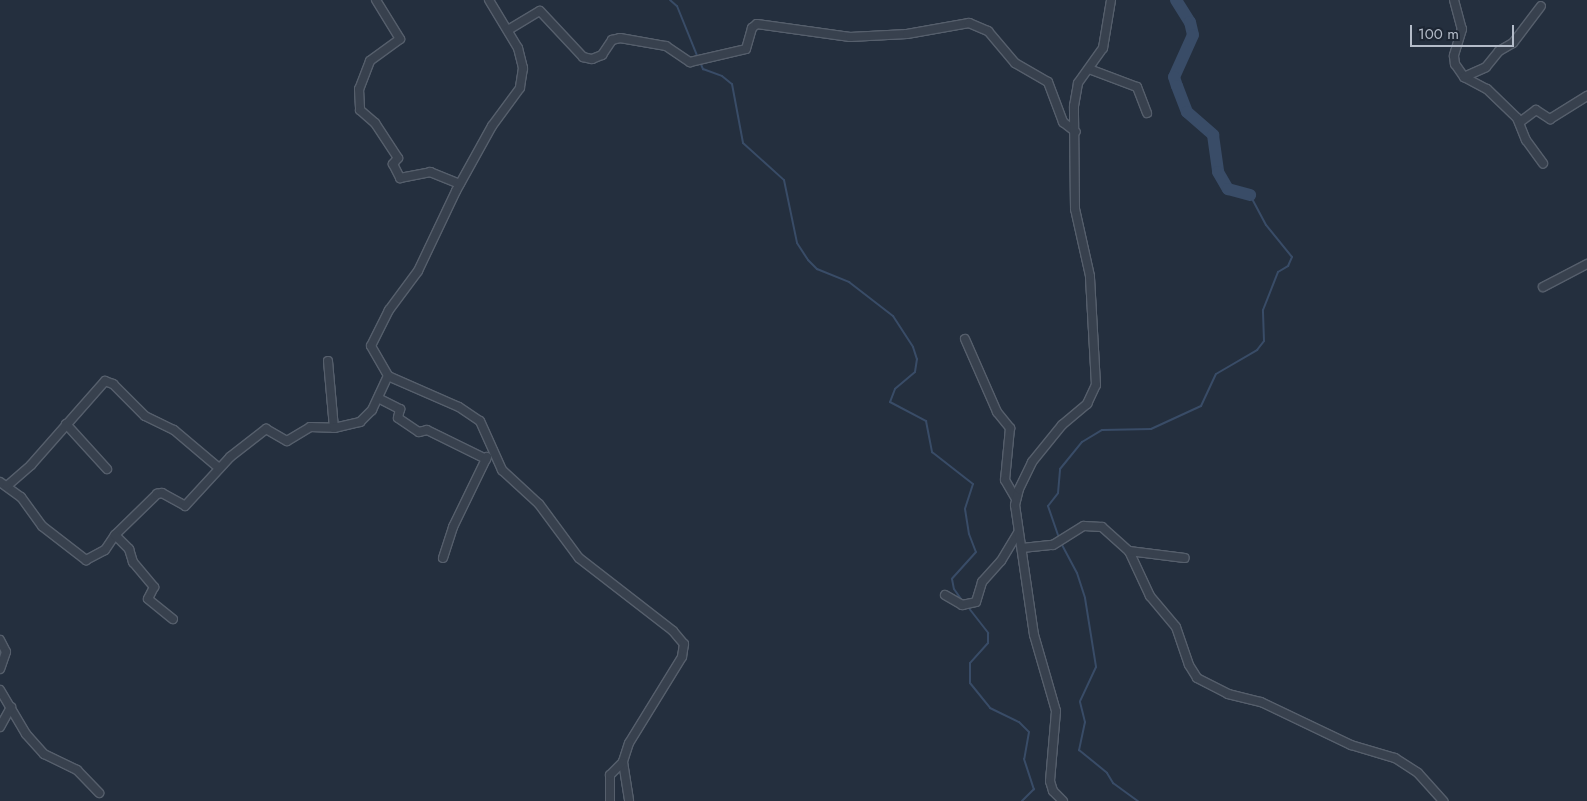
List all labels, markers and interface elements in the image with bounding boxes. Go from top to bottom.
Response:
scale bar [1412,15,1516,47]
text: 100 m [1418,23,1459,45]

